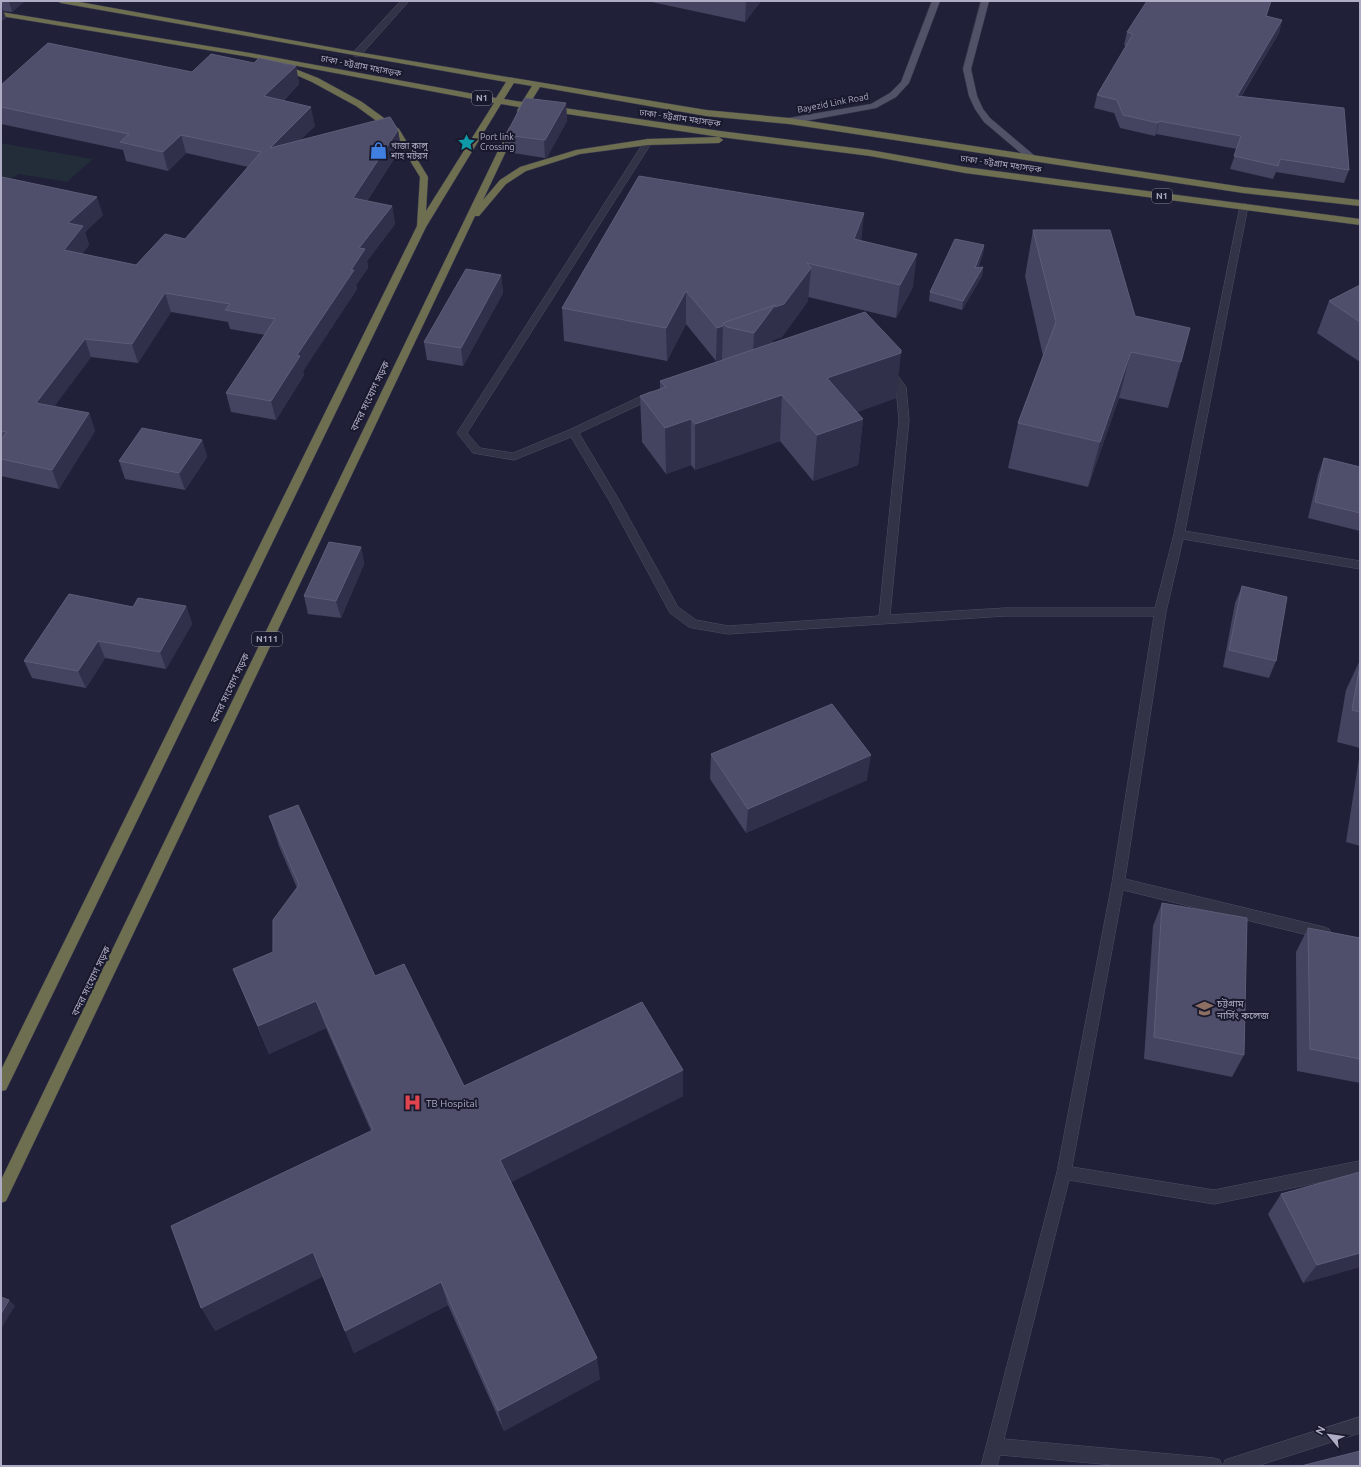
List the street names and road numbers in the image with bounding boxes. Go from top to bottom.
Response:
street label: ঢাকা - চট্টগ্রাম মহাসড়ক [319,52,403,79]
road number: N1 [472,91,492,105]
street label: Bayezid Link Road [796,91,870,115]
street label: ঢাকা - চট্টগ্রাম মহাসড়ক [638,106,722,129]
street label: ঢাকা - চট্টগ্রাম মহাসড়ক [959,152,1043,175]
road number: N1 [1152,189,1172,203]
street label: বন্দর সংযোগ সড়ক [348,359,392,433]
road number: N111 [252,632,282,646]
street label: বন্দর সংযোগ সড়ক [208,651,252,725]
street label: বন্দর সংযোগ সড়ক [69,944,113,1018]

